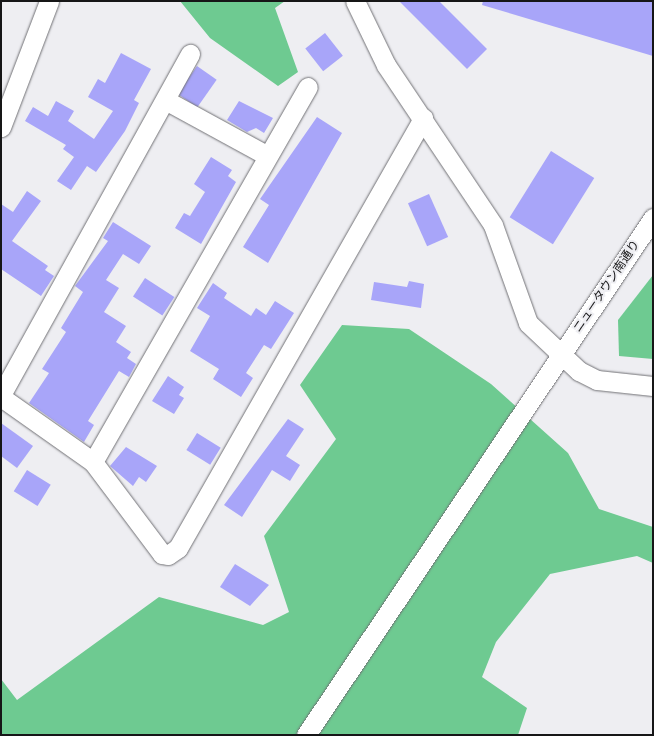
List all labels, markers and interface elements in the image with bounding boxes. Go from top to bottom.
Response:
street label: ニュータウン南通り [570,237,642,335]

